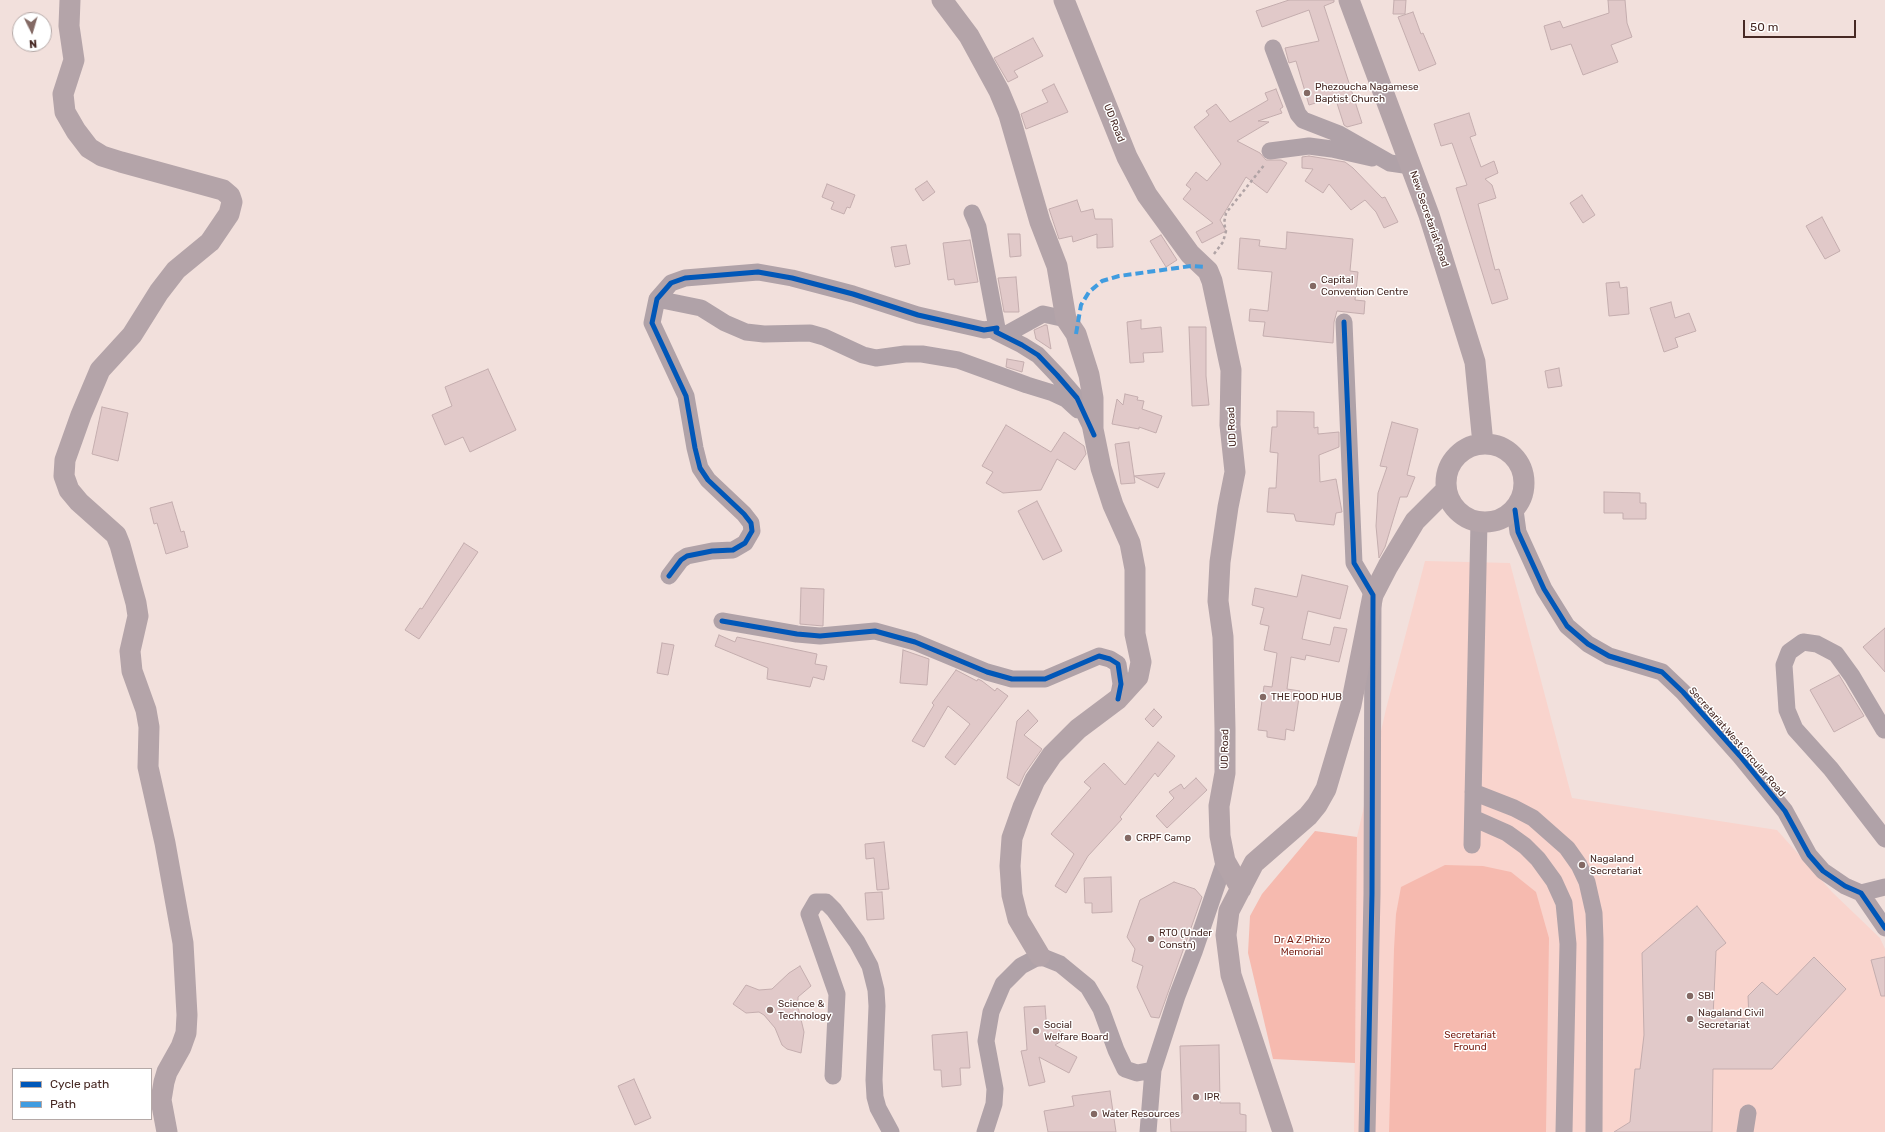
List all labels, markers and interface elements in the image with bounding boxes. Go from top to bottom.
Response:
north arrow [12,12,52,52]
scale bar [1745,12,1858,38]
text: 50 m [1750,20,1778,34]
text: N [28,37,38,50]
place label: Phezoucha Nagamese Baptist Church [1315,81,1419,104]
marker: Phezoucha Nagamese Baptist Church [1302,88,1312,98]
street label: UD Road [1101,102,1127,144]
street label: New Secretariat Road [1407,169,1451,269]
place label: Capital Convention Centre [1321,274,1408,298]
marker: Capital Convention Centre [1308,281,1318,291]
street label: UD Road [1225,407,1239,447]
street label: Secretariat West Circular Road [1686,685,1788,799]
place label: THE FOOD HUB [1271,691,1342,703]
marker: THE FOOD HUB [1258,692,1268,702]
street label: UD Road [1219,729,1231,769]
place label: CRPF Camp [1136,832,1191,844]
marker: CRPF Camp [1123,833,1133,843]
place label: Nagaland Secretariat [1590,853,1642,876]
marker: Nagaland Secretariat [1577,860,1587,870]
place label: RTO (Under Constn) [1159,927,1212,950]
marker: RTO (Under Constn) [1146,934,1156,944]
park label: Dr A Z Phizo Memorial [1274,934,1330,958]
place label: SBI [1698,990,1714,1002]
marker: SBI [1685,991,1695,1001]
place label: Science & Technology [778,998,832,1022]
marker: Science & Technology [765,1005,775,1015]
place label: Nagaland Civil Secretariat [1698,1007,1764,1030]
marker: Nagaland Civil Secretariat [1685,1014,1695,1024]
place label: Social Welfare Board [1044,1019,1108,1042]
marker: Social Welfare Board [1031,1026,1041,1036]
park label: Secretariat Fround [1444,1029,1496,1052]
legend [12,1068,152,1120]
text: Cycle path [50,1077,109,1091]
place label: IPR [1204,1091,1220,1103]
marker: IPR [1191,1092,1201,1102]
text: Path [50,1097,76,1111]
place label: Water Resources [1102,1108,1180,1120]
marker: Water Resources [1089,1109,1099,1119]

